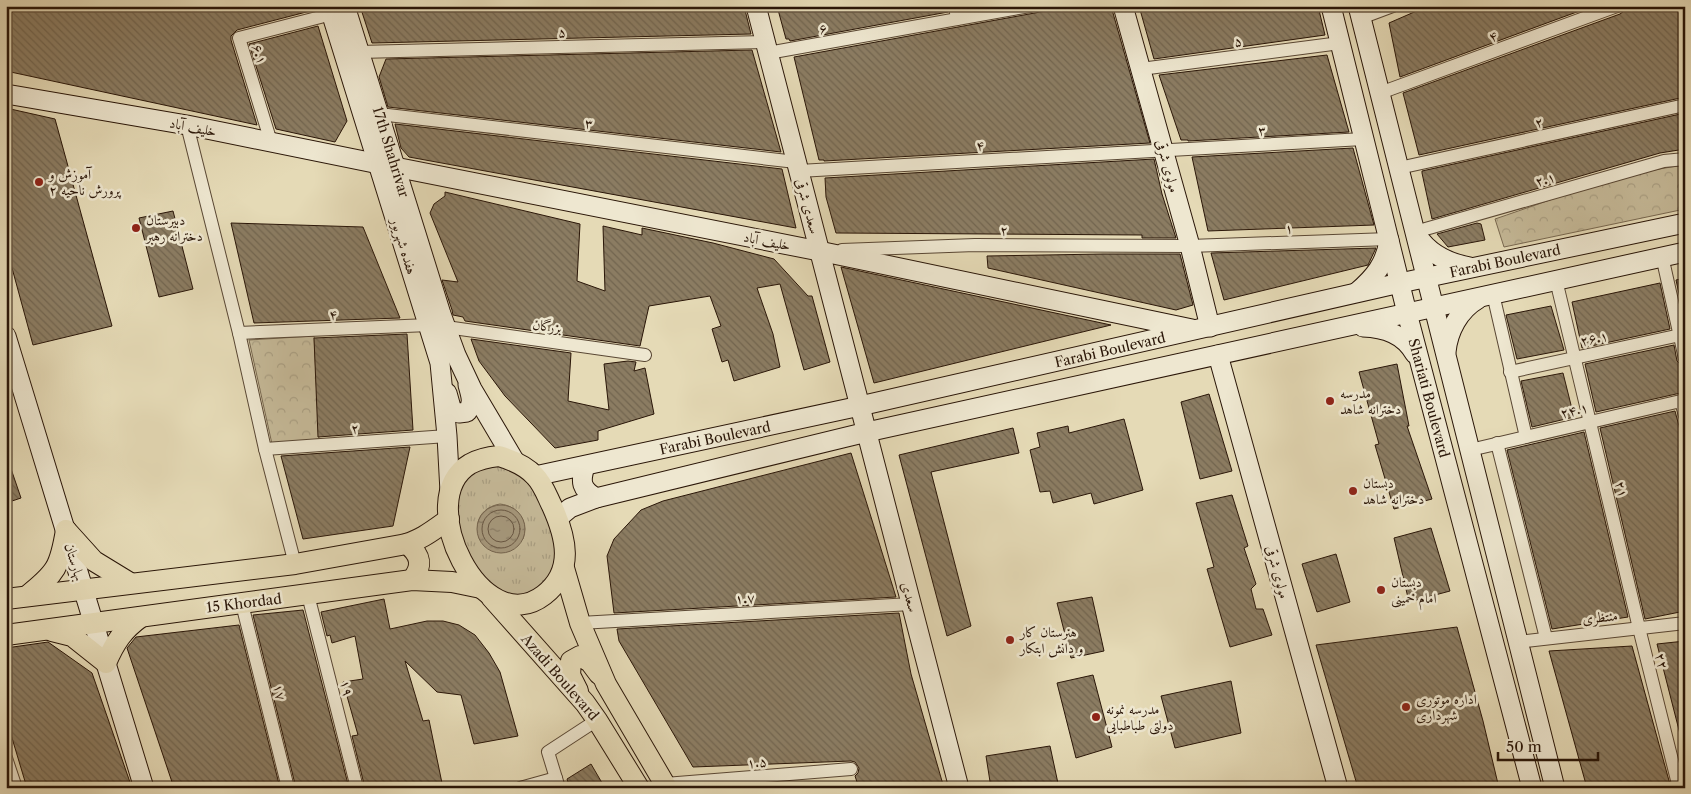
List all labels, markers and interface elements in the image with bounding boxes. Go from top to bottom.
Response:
street label: ۶ [817,18,829,38]
street label: ۵ [558,23,566,41]
street label: ۴ [1486,26,1500,46]
street label: ۵ [1233,32,1243,50]
street label: ۶.۱ [248,42,272,66]
street label: 17th Shahrivar [369,104,413,200]
street label: ۲ [1533,112,1545,132]
street label: خلیف آباد [168,114,218,140]
street label: ۳ [584,114,594,132]
street label: ۳ [1257,121,1267,139]
street label: ۴ [975,136,985,154]
street label: مولوی شرقی [1151,137,1184,195]
place label: آموزش و پرورش ناحیه ۲ [47,165,122,199]
street label: ۲.۱ [1533,168,1557,190]
marker: آموزش و پرورش ناحیه ۲ [33,176,45,188]
street label: سعدی شرقی [791,176,824,236]
place label: دبیرستان دخترانه رهبر [144,211,203,245]
street label: هفده شهریور [385,214,421,277]
street label: ۱ [1285,219,1293,237]
street label: ۲ [1000,221,1008,239]
marker: دبیرستان دخترانه رهبر [130,222,142,234]
street label: خلیف آباد [742,228,792,254]
street label: Farabi Boulevard [1448,240,1563,282]
street label: ۴ [328,305,338,323]
street label: بزرگان [531,315,563,337]
street label: ۲۶.۱ [1578,326,1610,350]
street label: Farabi Boulevard [1053,328,1168,371]
street label: Shariati Boulevard [1404,336,1454,460]
place label: مدرسه دخترانه شاهد [1340,384,1401,418]
marker: مدرسه دخترانه شاهد [1324,395,1336,407]
street label: ۲۴.۱ [1558,398,1590,422]
street label: Farabi Boulevard [658,417,773,459]
street label: ۲ [350,419,360,437]
place label: دبستان دخترانه شاهد [1363,474,1424,508]
street label: ۲۱ [1611,479,1633,499]
marker: دبستان دخترانه شاهد [1347,485,1359,497]
street label: بهارستان [60,541,89,583]
street label: مولوی شرقی [1261,543,1294,601]
place label: دبستان امام خمینی [1391,573,1437,611]
street label: سعدی [897,580,923,614]
marker: دبستان امام خمینی [1375,584,1387,596]
street label: ۱.۷ [735,588,755,608]
street label: 15 Khordad [205,589,283,617]
street label: منتظری [1581,606,1619,628]
place label: هنرستان کار و دانش ابتکار [1018,623,1083,658]
street label: Azadi Boulevard [517,629,603,724]
marker: هنرستان کار و دانش ابتکار [1004,634,1016,646]
street label: ۲۲ [1651,651,1673,671]
street label: ۱۹ [336,678,358,698]
street label: ۱۷ [269,682,291,702]
place label: اداره موتوری شهرداری [1416,690,1477,725]
place label: مدرسه نمونه دولتی طباطبایی [1106,700,1174,735]
marker: اداره موتوری شهرداری [1400,701,1412,713]
marker: مدرسه نمونه دولتی طباطبایی [1090,711,1102,723]
scale bar [1498,729,1598,761]
text: 50 m [1506,737,1542,756]
street label: ۱.۵ [746,752,768,772]

